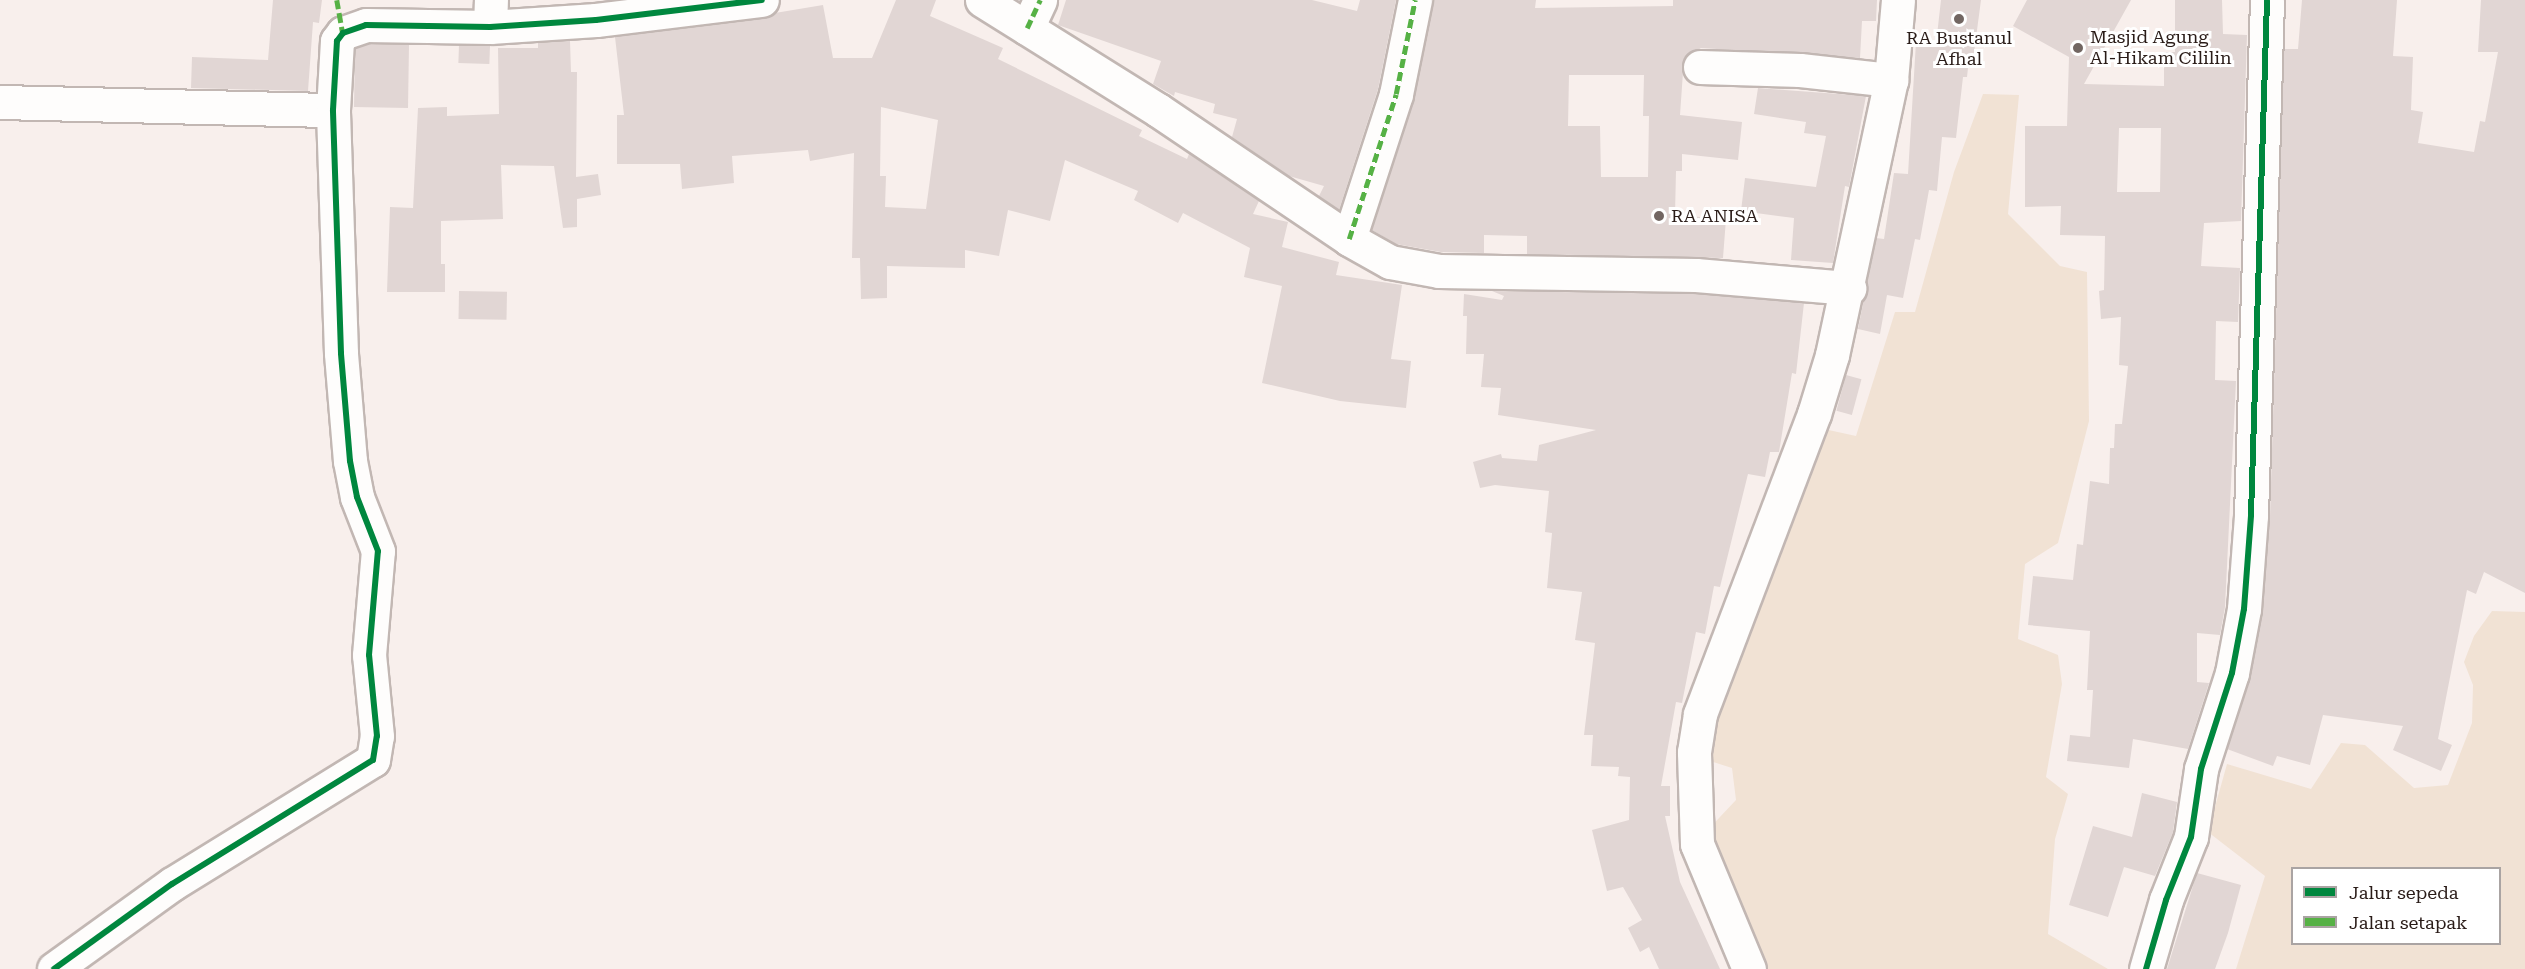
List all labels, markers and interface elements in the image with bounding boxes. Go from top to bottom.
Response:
marker: RA Bustanul Afhal [1952,12,1966,26]
place label: Masjid Agung Al-Hikam Cililin [2090,27,2232,70]
place label: RA Bustanul Afhal [1906,28,2012,70]
marker: Masjid Agung Al-Hikam Cililin [2071,41,2085,55]
place label: RA ANISA [1671,205,1758,227]
marker: RA ANISA [1652,209,1666,223]
legend [2291,867,2501,945]
text: Jalur sepeda [2349,882,2459,903]
text: Jalan setapak [2349,912,2467,933]

